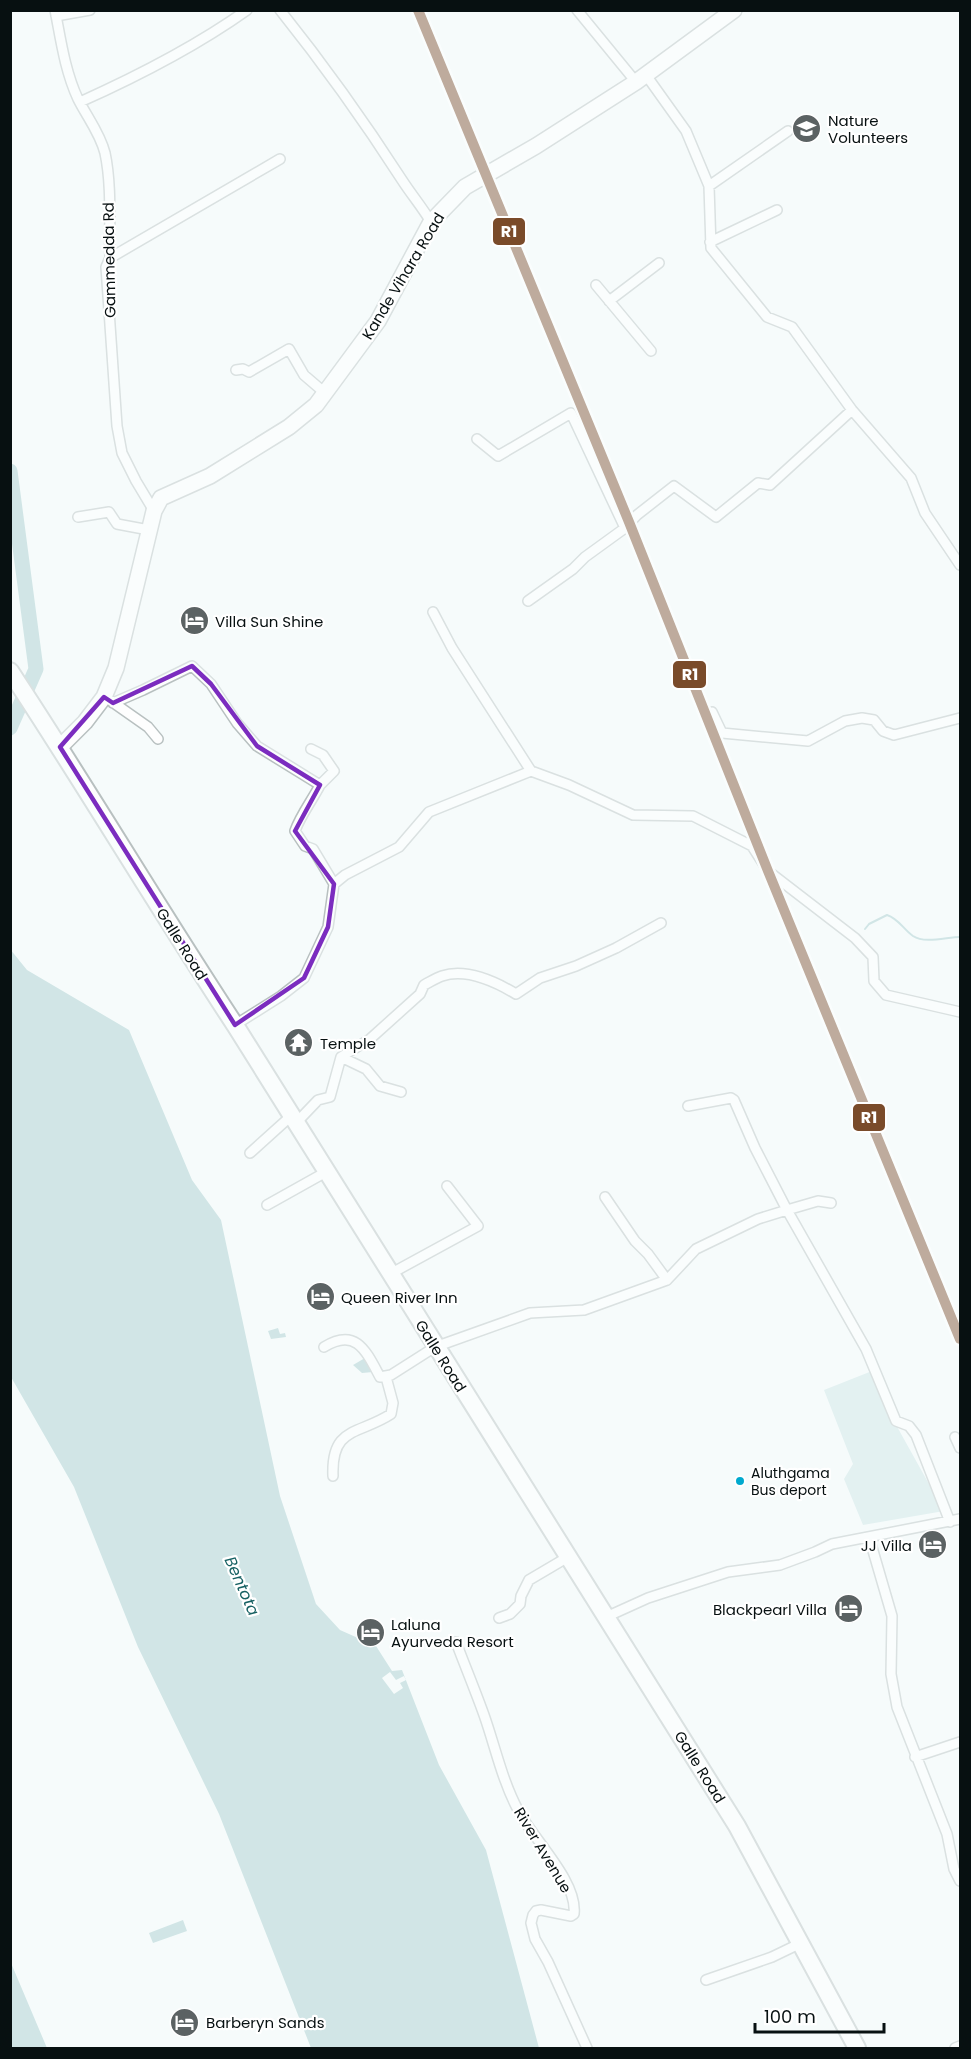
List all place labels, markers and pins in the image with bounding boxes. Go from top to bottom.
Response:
place label: Nature Volunteers [828,110,908,148]
school or university icon: Nature Volunteers [791,113,823,145]
hotel icon: Villa Sun Shine [178,605,210,637]
place label: Villa Sun Shine [215,611,323,632]
temple icon: Temple [283,1027,315,1059]
place label: Temple [320,1033,376,1054]
hotel icon: Queen River Inn [304,1281,336,1313]
place label: Queen River Inn [341,1287,458,1308]
place label: Aluthgama Bus deport [751,1463,830,1500]
marker: Aluthgama Bus deport [734,1475,746,1487]
hotel icon: JJ Villa [917,1529,949,1561]
place label: JJ Villa [861,1535,912,1556]
hotel icon: Blackpearl Villa [832,1593,864,1625]
place label: Blackpearl Villa [713,1599,827,1620]
place label: Laluna Ayurveda Resort [391,1614,514,1652]
hotel icon: Laluna Ayurveda Resort [354,1617,386,1649]
hotel icon: Barberyn Sands [169,2006,201,2038]
place label: Barberyn Sands [206,2012,325,2033]

